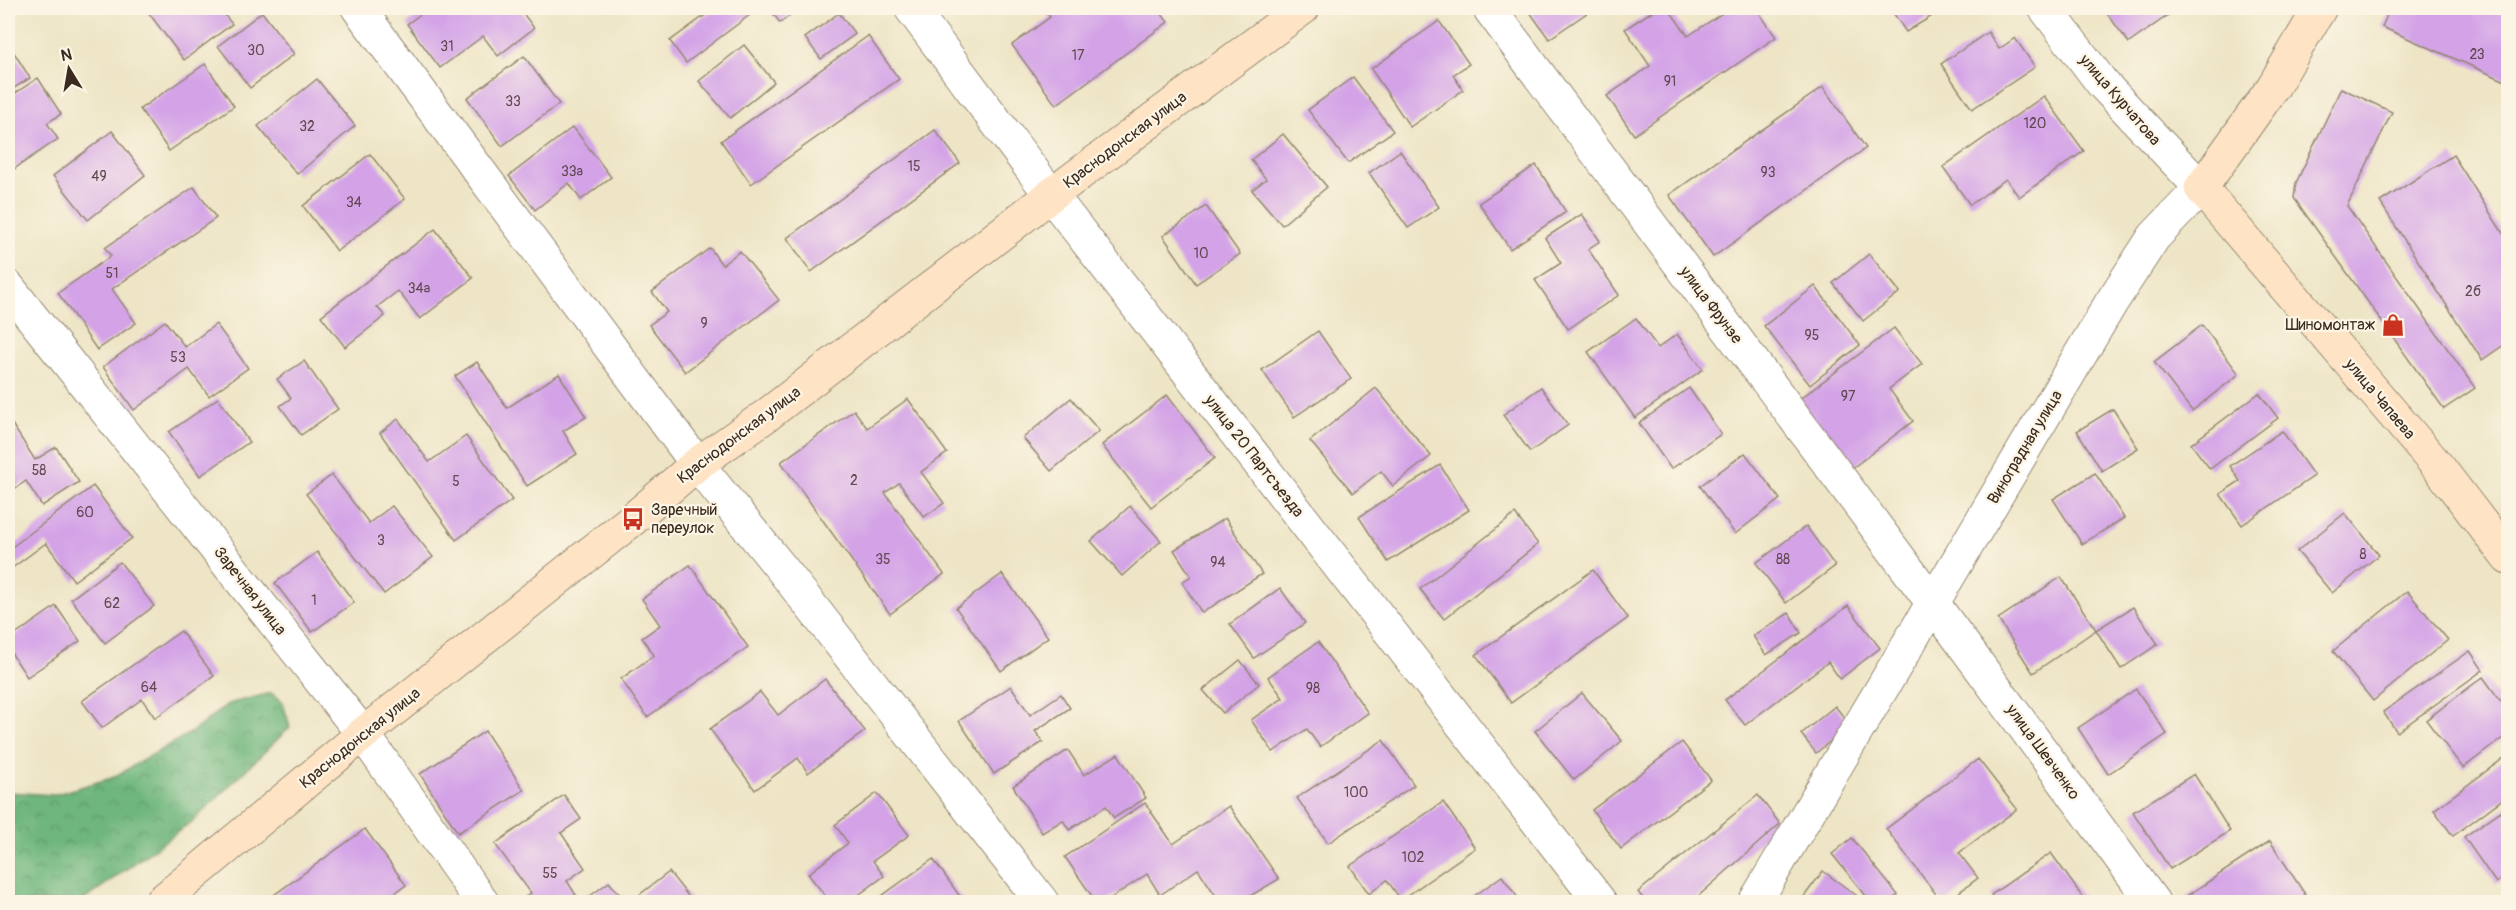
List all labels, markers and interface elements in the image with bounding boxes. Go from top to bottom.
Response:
house number: 31 [440,38,454,55]
north arrow [39,39,99,99]
house number: 30 [247,42,265,59]
text: N [59,44,74,66]
house number: 23 [2469,46,2485,63]
house number: 17 [1072,47,1085,64]
street label: улица Курчатова [2074,50,2165,150]
house number: 91 [1664,73,1676,90]
street label: Краснодонская улица [1059,87,1191,193]
house number: 33 [505,93,521,110]
house number: 120 [2024,115,2046,132]
house number: 32 [299,118,315,135]
house number: 15 [907,158,921,175]
house number: 33а [561,163,583,180]
house number: 93 [1760,164,1776,181]
house number: 49 [91,168,107,185]
house number: 34 [346,194,362,211]
house number: 10 [1193,245,1209,262]
street label: улица Фрунзе [1675,261,1747,348]
house number: 51 [105,265,119,282]
house number: 34а [408,280,430,297]
house number: 2б [2465,283,2481,300]
shop icon: Шиномонтаж [2380,312,2406,338]
house number: 9 [700,315,708,332]
place label: Шиномонтаж [2285,315,2376,335]
house number: 95 [1805,327,1819,344]
house number: 53 [170,349,186,366]
street label: улица Чапаева [2340,354,2420,443]
street label: Краснодонская улица [673,382,805,488]
street label: Виноградная улица [1983,387,2067,507]
house number: 97 [1841,388,1856,405]
street label: улица 20 Партсъезда [1199,390,1308,521]
house number: 58 [32,462,46,479]
house number: 2 [850,472,858,489]
house number: 5 [452,473,460,490]
place label: Заречный переулок [651,500,718,538]
house number: 60 [76,504,94,521]
bus stop icon: Заречный переулок [620,506,646,532]
house number: 3 [377,532,385,549]
street label: Заречная улица [209,543,291,639]
house number: 8 [2359,546,2367,563]
house number: 35 [875,551,891,568]
house number: 88 [1776,551,1790,568]
house number: 94 [1210,554,1226,571]
house number: 1 [311,592,317,609]
house number: 62 [104,595,120,612]
house number: 64 [141,679,157,696]
house number: 98 [1306,680,1320,697]
street label: Краснодонская улица [296,683,424,793]
street label: улица Шевченко [2001,700,2085,804]
house number: 100 [1344,784,1368,801]
house number: 102 [1402,849,1425,866]
house number: 55 [542,865,558,882]

